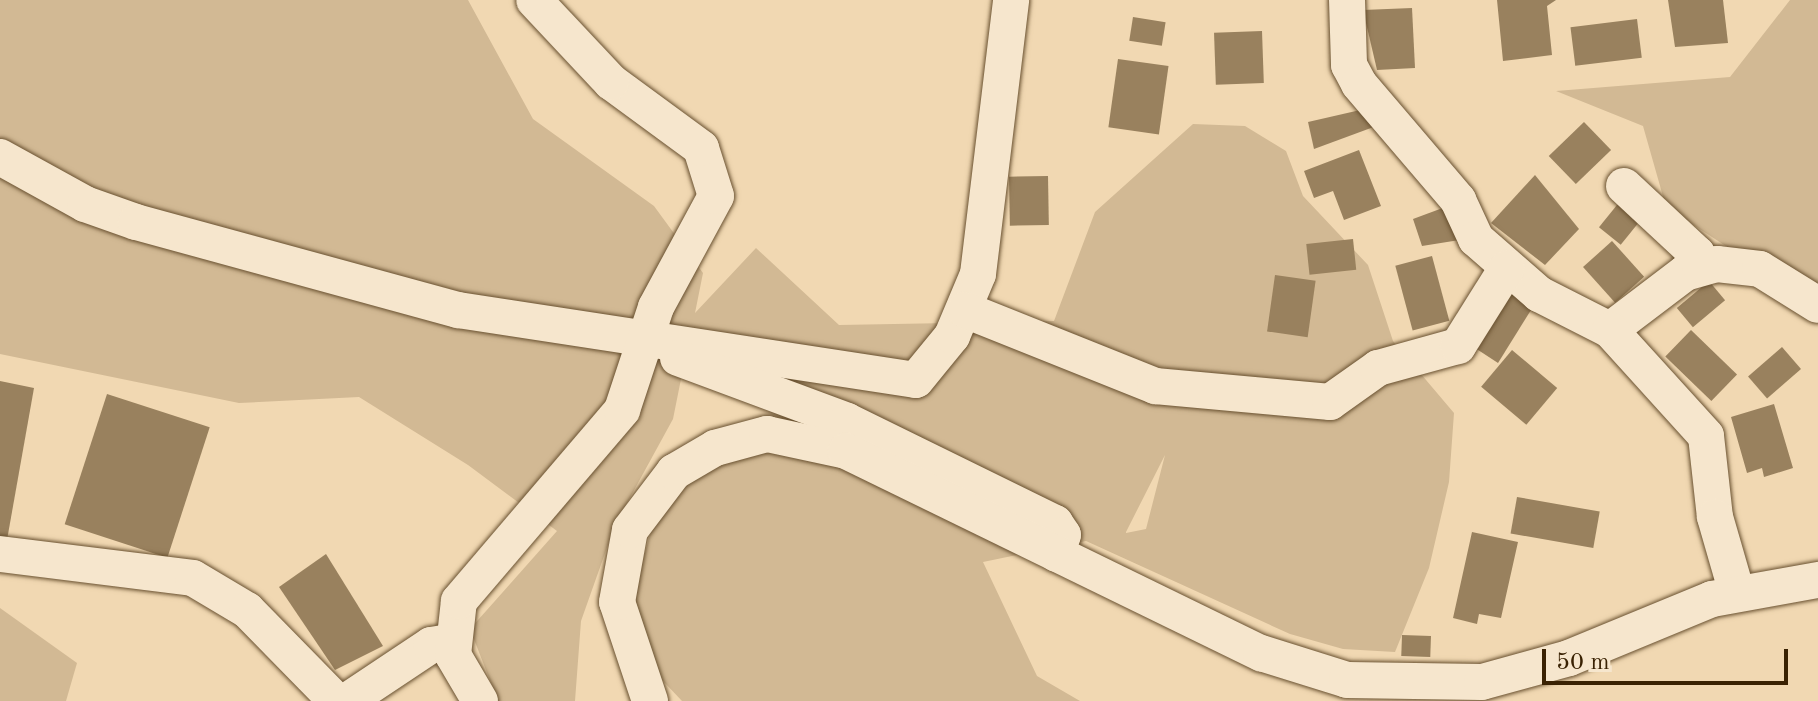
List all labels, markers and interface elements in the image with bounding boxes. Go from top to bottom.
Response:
scale bar [1546,633,1792,683]
text: 50 m [1556,651,1610,675]

